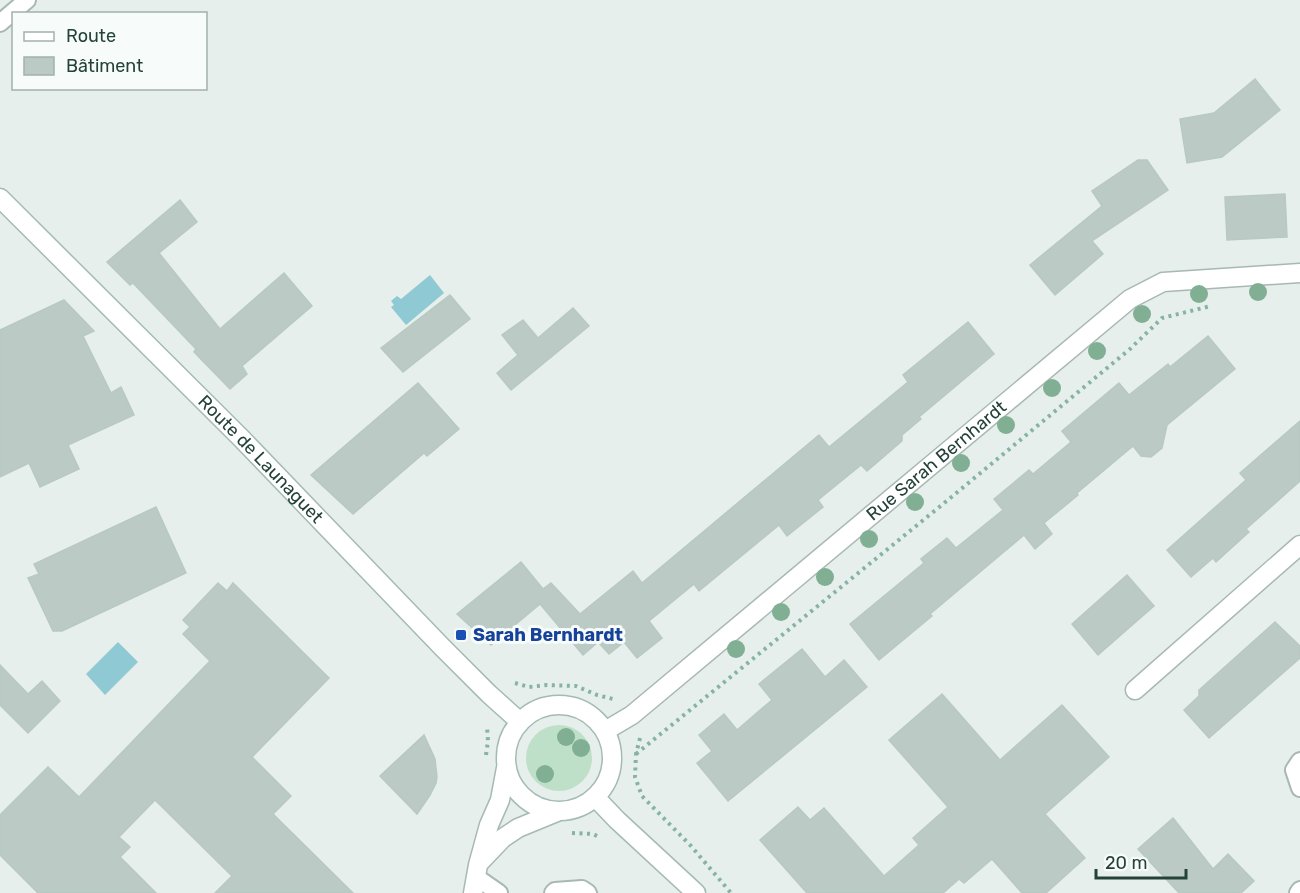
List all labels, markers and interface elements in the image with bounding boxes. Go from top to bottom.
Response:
legend [12,12,207,90]
text: Route [66,25,116,47]
text: Bâtiment [66,55,143,77]
street label: Route de Launaguet [193,391,328,528]
street label: Rue Sarah Bernhardt [862,396,1011,525]
place label: Sarah Bernhardt [473,624,623,646]
marker: Sarah Bernhardt [454,628,468,642]
scale bar [1096,842,1186,880]
text: 20 m [1105,852,1147,874]

